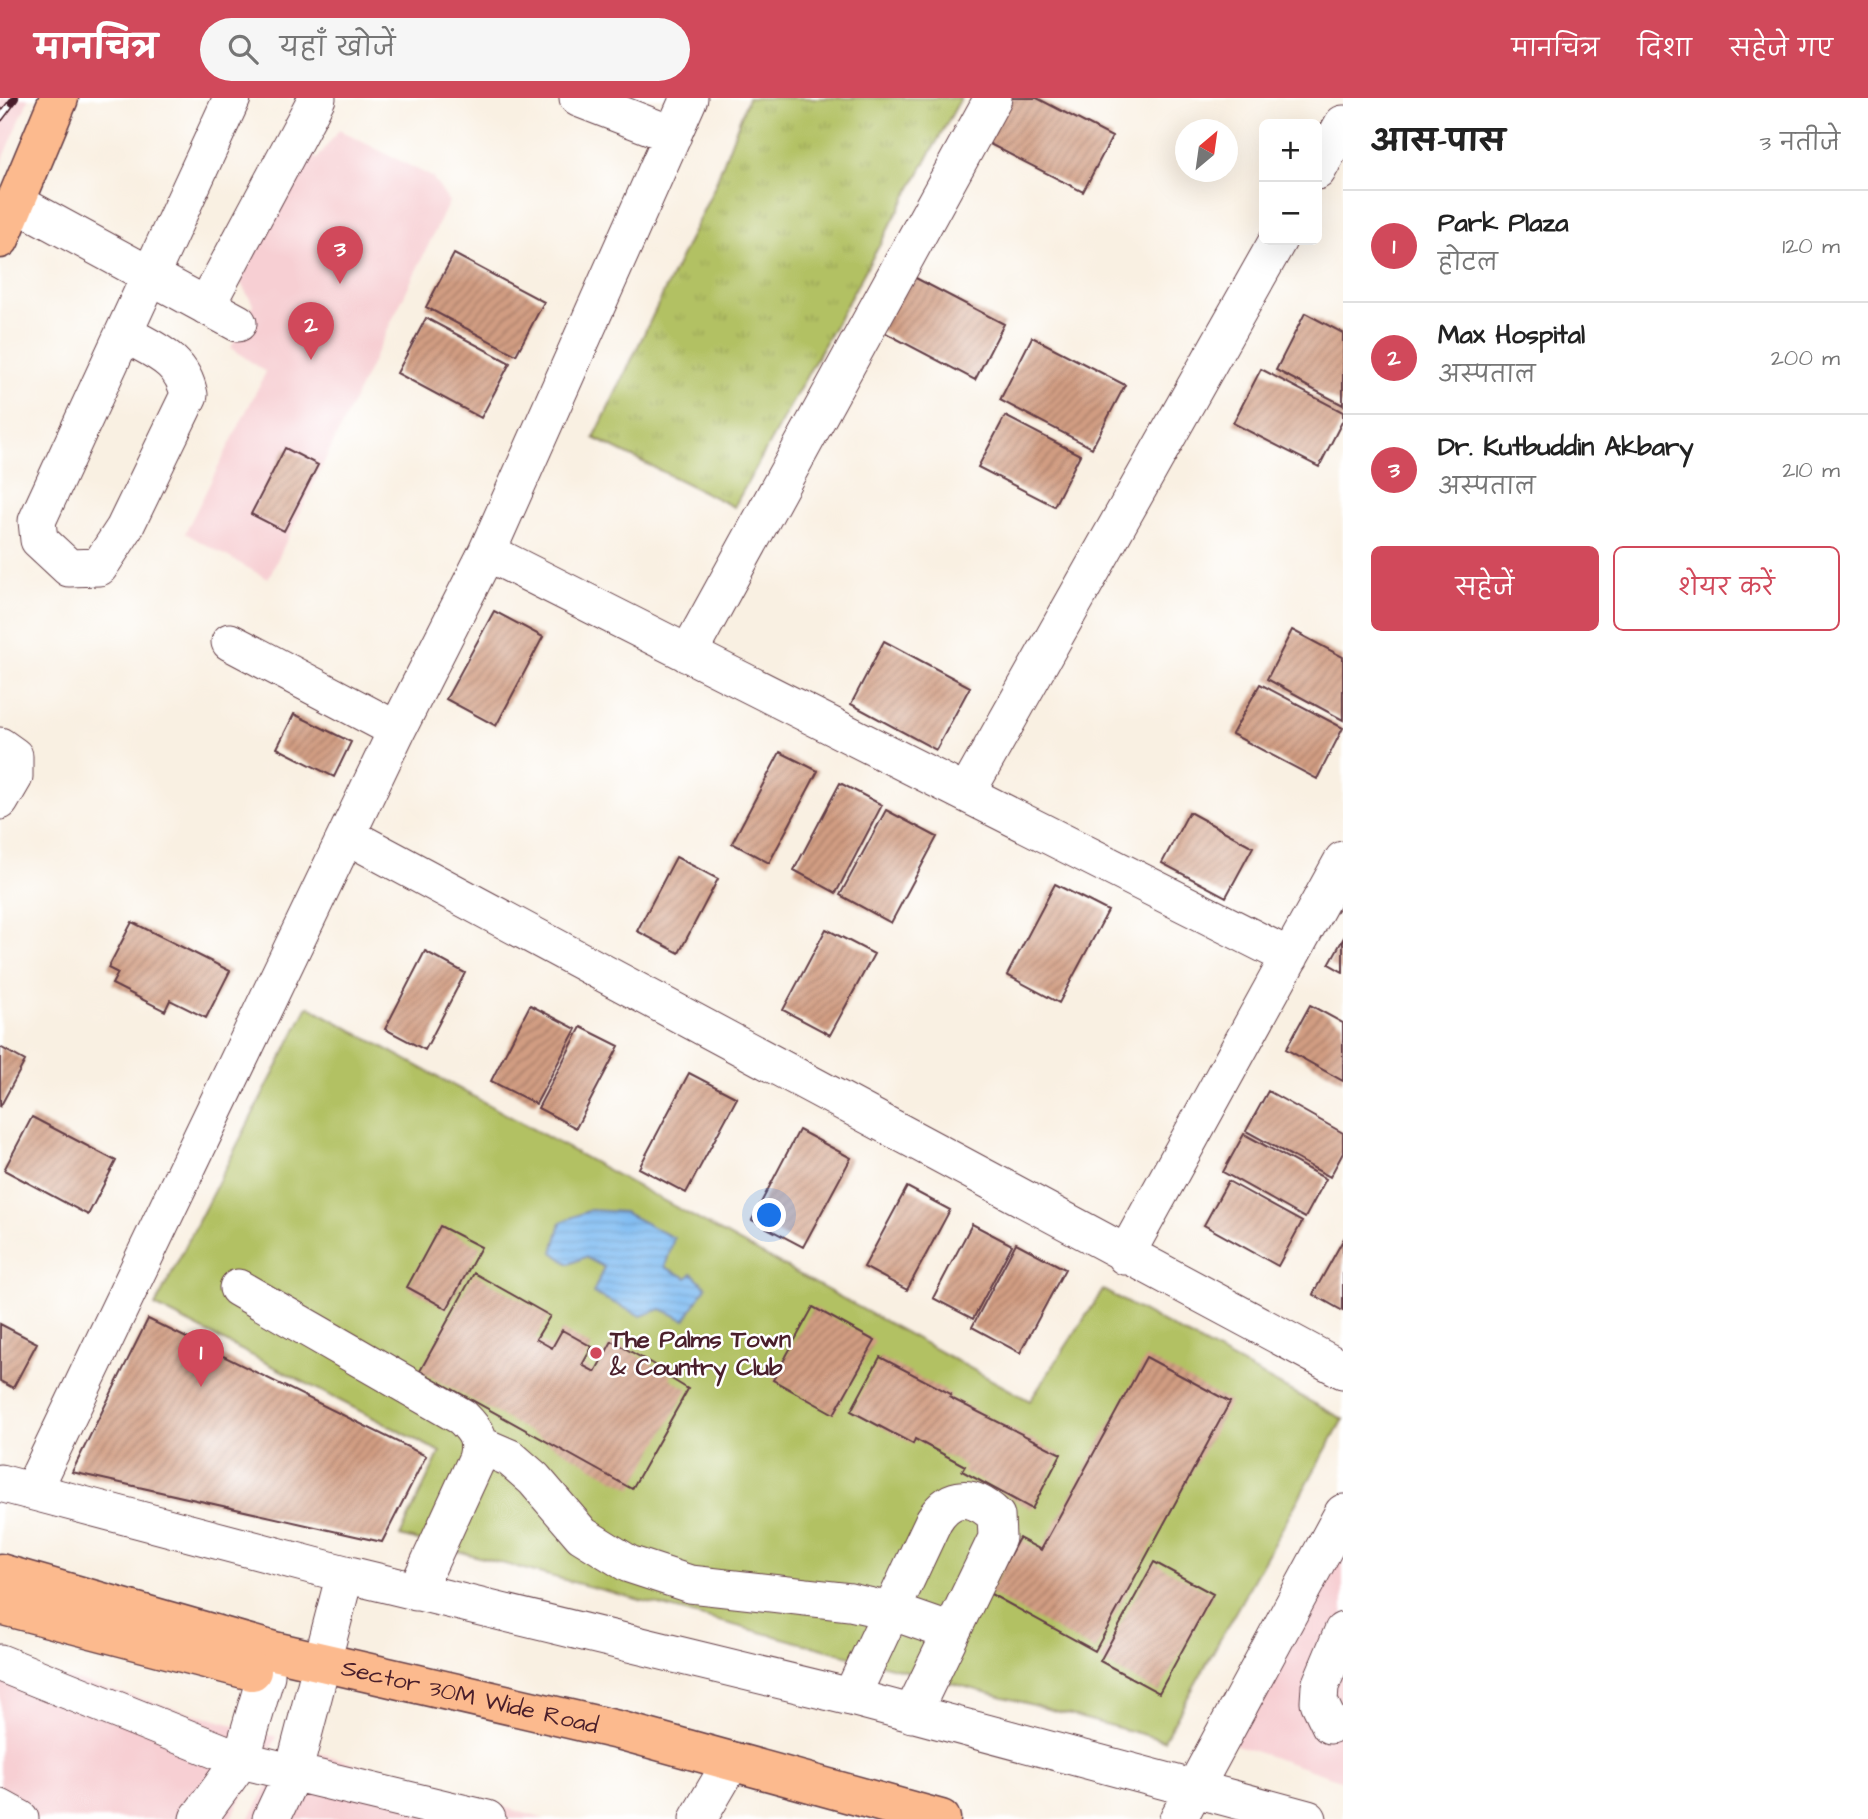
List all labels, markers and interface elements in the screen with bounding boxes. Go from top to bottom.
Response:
search box [200,18,690,81]
text: मानचित्र [35,25,158,71]
icon: search [224,30,262,68]
text: यहाँ खोजें [280,30,395,66]
text: मानचित्र [1511,32,1599,66]
text: दिशा [1637,32,1692,66]
text: सहेजे गए [1730,32,1833,66]
north arrow [1175,119,1238,182]
map controls [1259,119,1322,245]
button: + [1259,119,1322,182]
text: आस-पास [1371,121,1505,163]
text: 3 नतीजे [1759,127,1840,159]
button: − [1259,182,1322,245]
text: Park Plaza [1438,205,1569,241]
pin: 3 [317,226,363,284]
text: 1 [1393,230,1395,262]
text: 120 m [1782,230,1840,262]
text: होटल [1438,247,1498,279]
pin: 2 [288,302,334,360]
text: Max Hospital [1438,317,1585,353]
text: 2 [1387,342,1401,374]
text: 200 m [1771,342,1840,374]
text: अस्पताल [1438,359,1536,391]
text: Dr. Kutbuddin Akbary [1438,429,1694,465]
text: 3 [1388,454,1400,486]
text: 210 m [1782,454,1840,486]
text: अस्पताल [1438,471,1536,503]
button: सहेजें [1371,546,1599,631]
button: शेयर करें [1613,546,1840,631]
your location [752,1198,786,1232]
place label: The Palms Town & Country Club [609,1323,791,1387]
pin: 1 [178,1329,224,1387]
marker: The Palms Town & Country Club [588,1345,604,1361]
street label: Sector 30M Wide Road [338,1651,602,1743]

